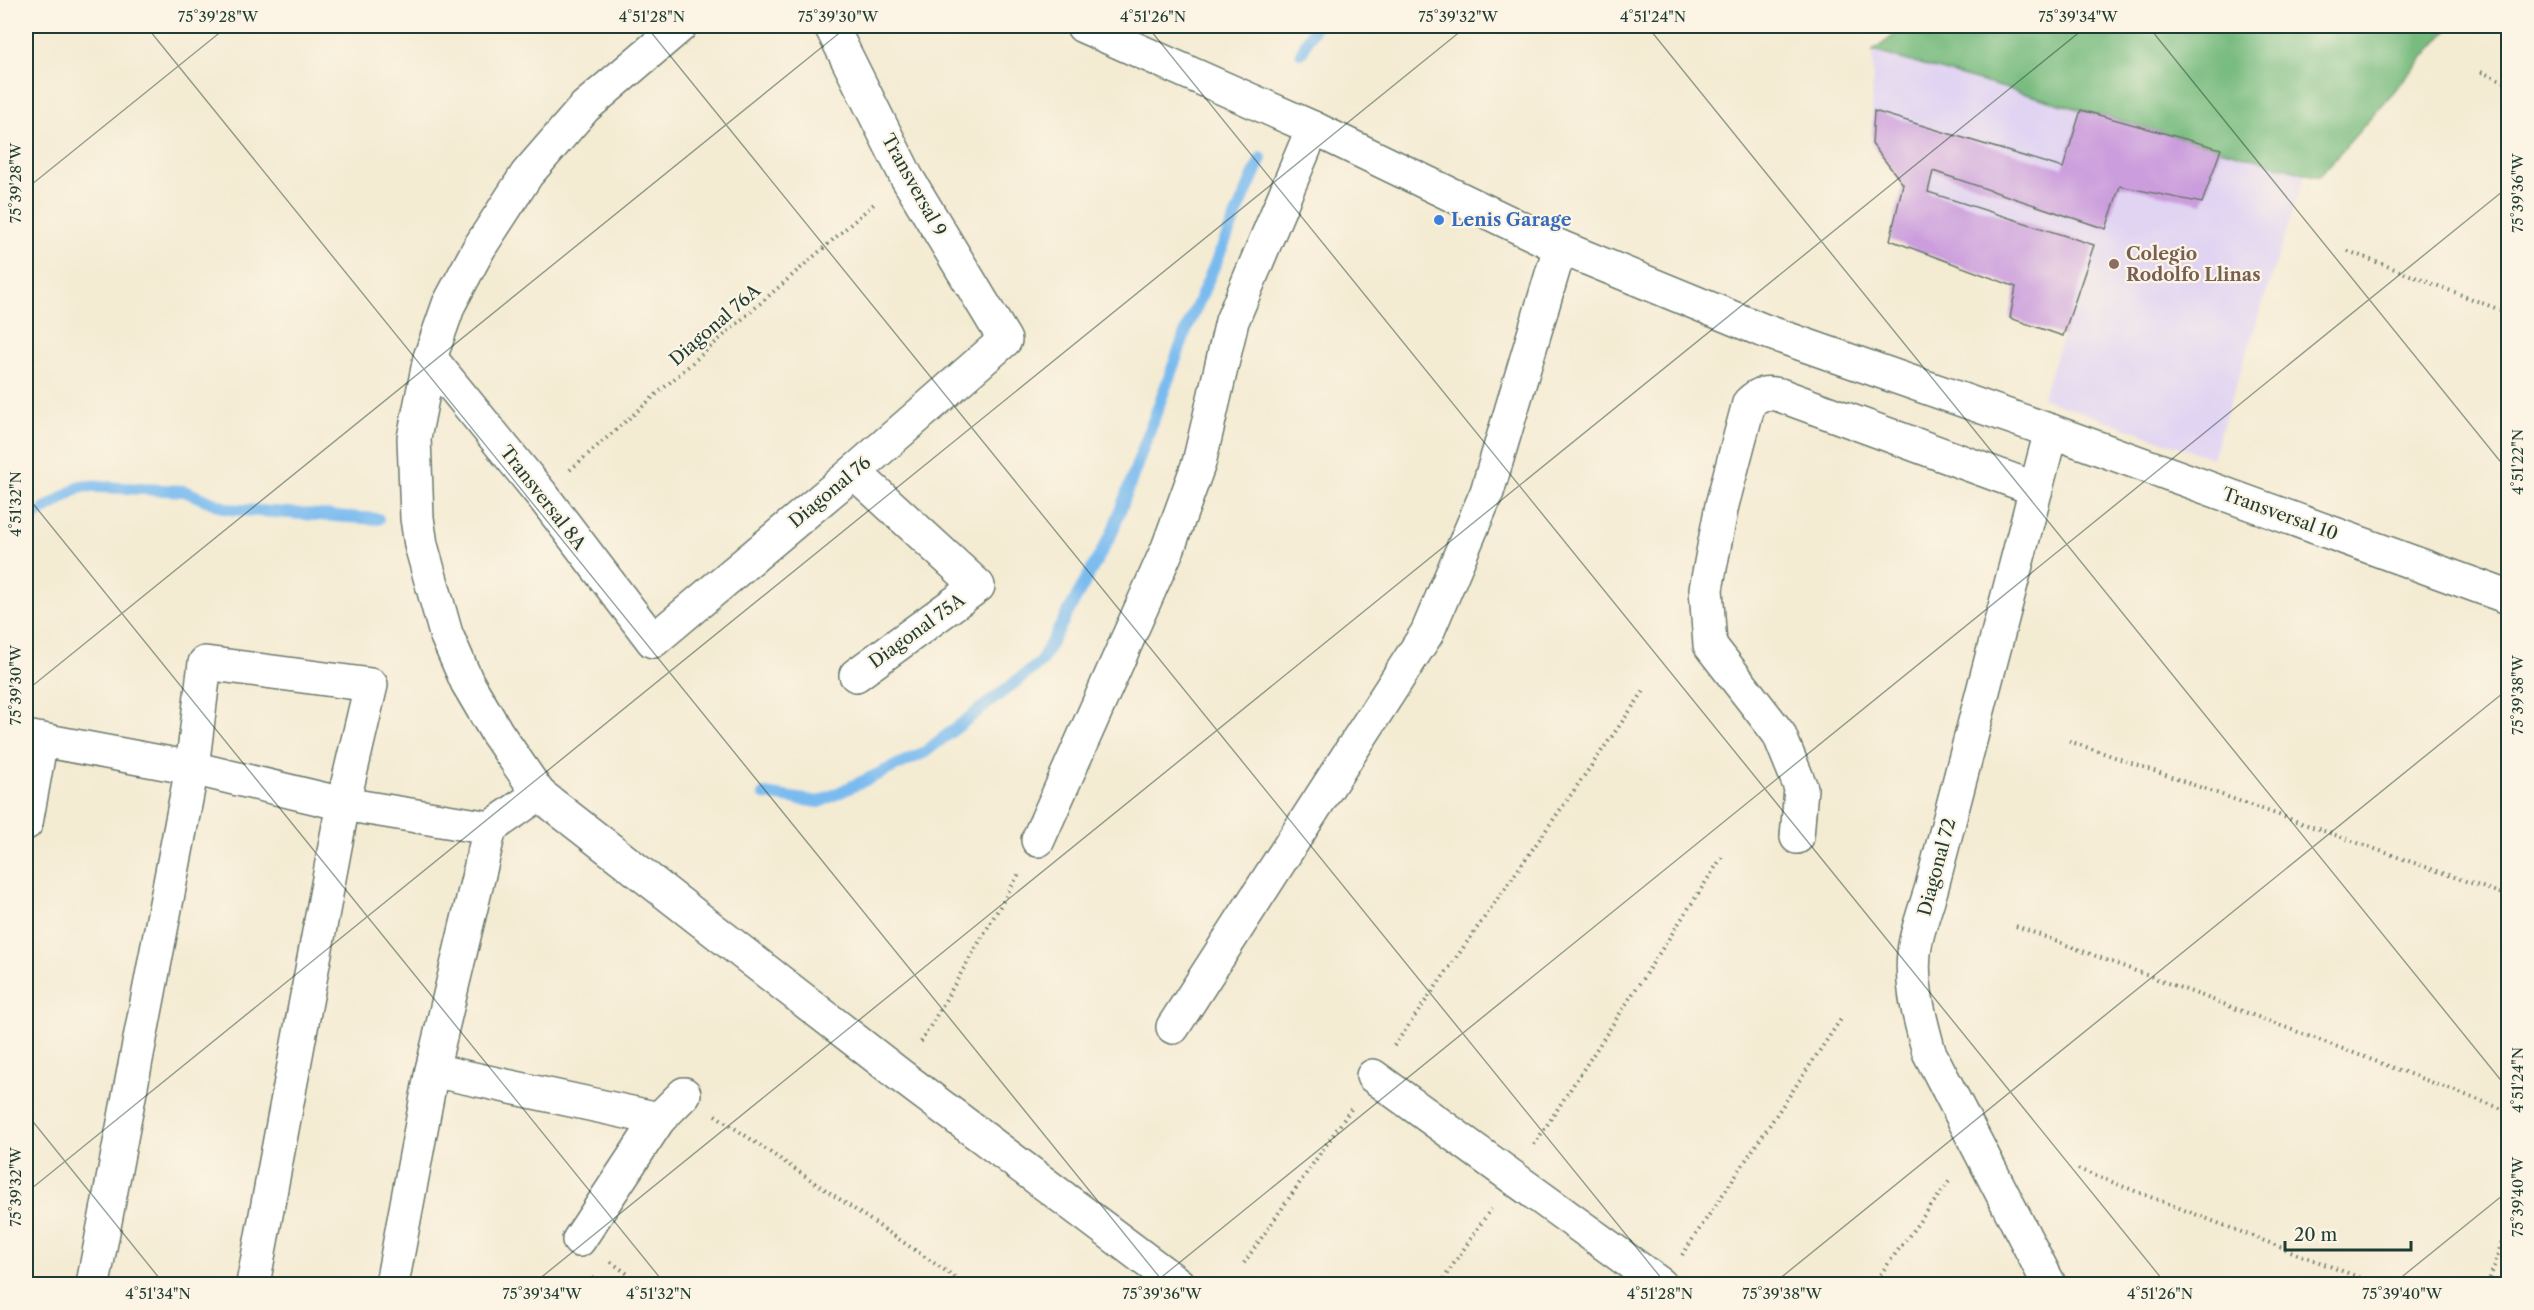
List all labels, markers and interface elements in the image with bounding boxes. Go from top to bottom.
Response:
text: 75°39'28"W [178,7,259,26]
text: 4°51'28"N [619,7,685,26]
text: 75°39'30"W [798,7,879,26]
text: 4°51'26"N [1120,7,1186,26]
text: 75°39'32"W [1418,7,1498,26]
text: 4°51'24"N [1620,7,1686,26]
text: 75°39'34"W [2038,7,2118,26]
street label: Transversal 9 [877,130,951,240]
text: 75°39'28"W [6,142,25,223]
text: 75°39'36"W [2508,153,2527,233]
place label: Lenis Garage [1451,209,1572,231]
marker: Lenis Garage [1432,213,1446,227]
place label: Colegio Rodolfo Llinas [2126,243,2261,286]
marker: Colegio Rodolfo Llinas [2107,257,2121,271]
street label: Diagonal 76A [665,279,765,370]
text: 4°51'22"N [2508,429,2527,495]
street label: Transversal 8A [495,441,591,555]
street label: Diagonal 76 [785,451,875,533]
text: 4°51'32"N [6,471,25,537]
street label: Transversal 10 [2219,483,2341,545]
street label: Diagonal 75A [865,589,970,673]
text: 75°39'30"W [6,644,25,725]
text: 75°39'38"W [2508,654,2527,735]
street label: Diagonal 72 [1913,816,1961,918]
text: 4°51'24"N [2508,1047,2527,1113]
text: 75°39'32"W [6,1147,25,1227]
text: 75°39'40"W [2508,1156,2527,1237]
scale bar [2285,1214,2411,1252]
text: 20 m [2294,1224,2338,1246]
text: 4°51'34"N [125,1284,191,1303]
text: 75°39'34"W [502,1284,582,1303]
text: 4°51'32"N [626,1284,692,1303]
text: 75°39'36"W [1122,1284,1202,1303]
text: 4°51'28"N [1627,1284,1693,1303]
text: 75°39'38"W [1742,1284,1823,1303]
text: 4°51'26"N [2127,1284,2193,1303]
text: 75°39'40"W [2362,1284,2443,1303]

